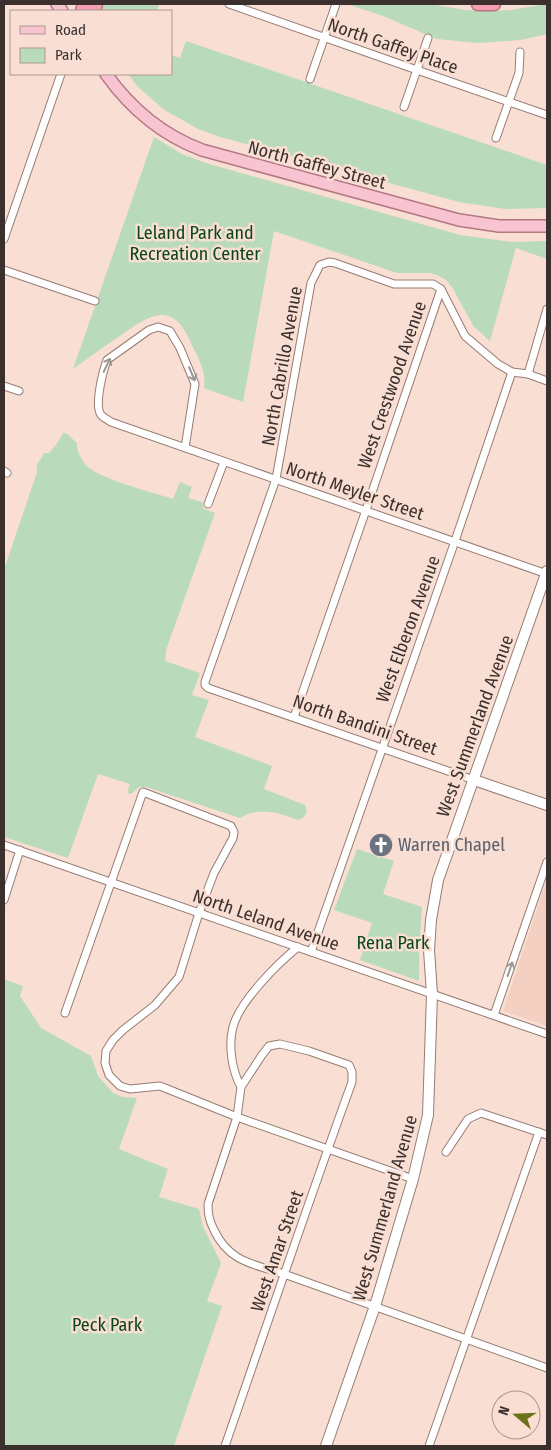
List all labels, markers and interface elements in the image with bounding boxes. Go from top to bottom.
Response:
legend [10,10,172,75]
street label: North Gaffey Place [325,13,461,79]
text: Road [55,21,86,39]
text: Park [55,46,82,64]
street label: North Gaffey Street [246,136,388,194]
park label: Leland Park and Recreation Center [129,222,261,265]
street label: North Cabrillo Avenue [257,284,307,448]
street label: West Crestwood Avenue [353,298,431,472]
one-way arrow [102,357,112,372]
one-way arrow [187,366,197,381]
street label: North Meyler Street [283,457,427,525]
street label: West Elberon Avenue [371,553,445,705]
street label: West Summerland Avenue [432,632,518,820]
street label: North Bandini Street [290,690,440,760]
church icon: Warren Chapel [368,832,394,858]
place label: Warren Chapel [398,834,505,856]
street label: North Leland Avenue [190,885,342,955]
park label: Rena Park [357,932,430,954]
one-way arrow [506,962,515,977]
street label: West Summerland Avenue [348,1113,422,1303]
street label: West Amar Street [246,1187,308,1315]
park label: Peck Park [72,1314,143,1336]
north arrow [491,1390,541,1440]
text: N [495,1404,514,1418]

